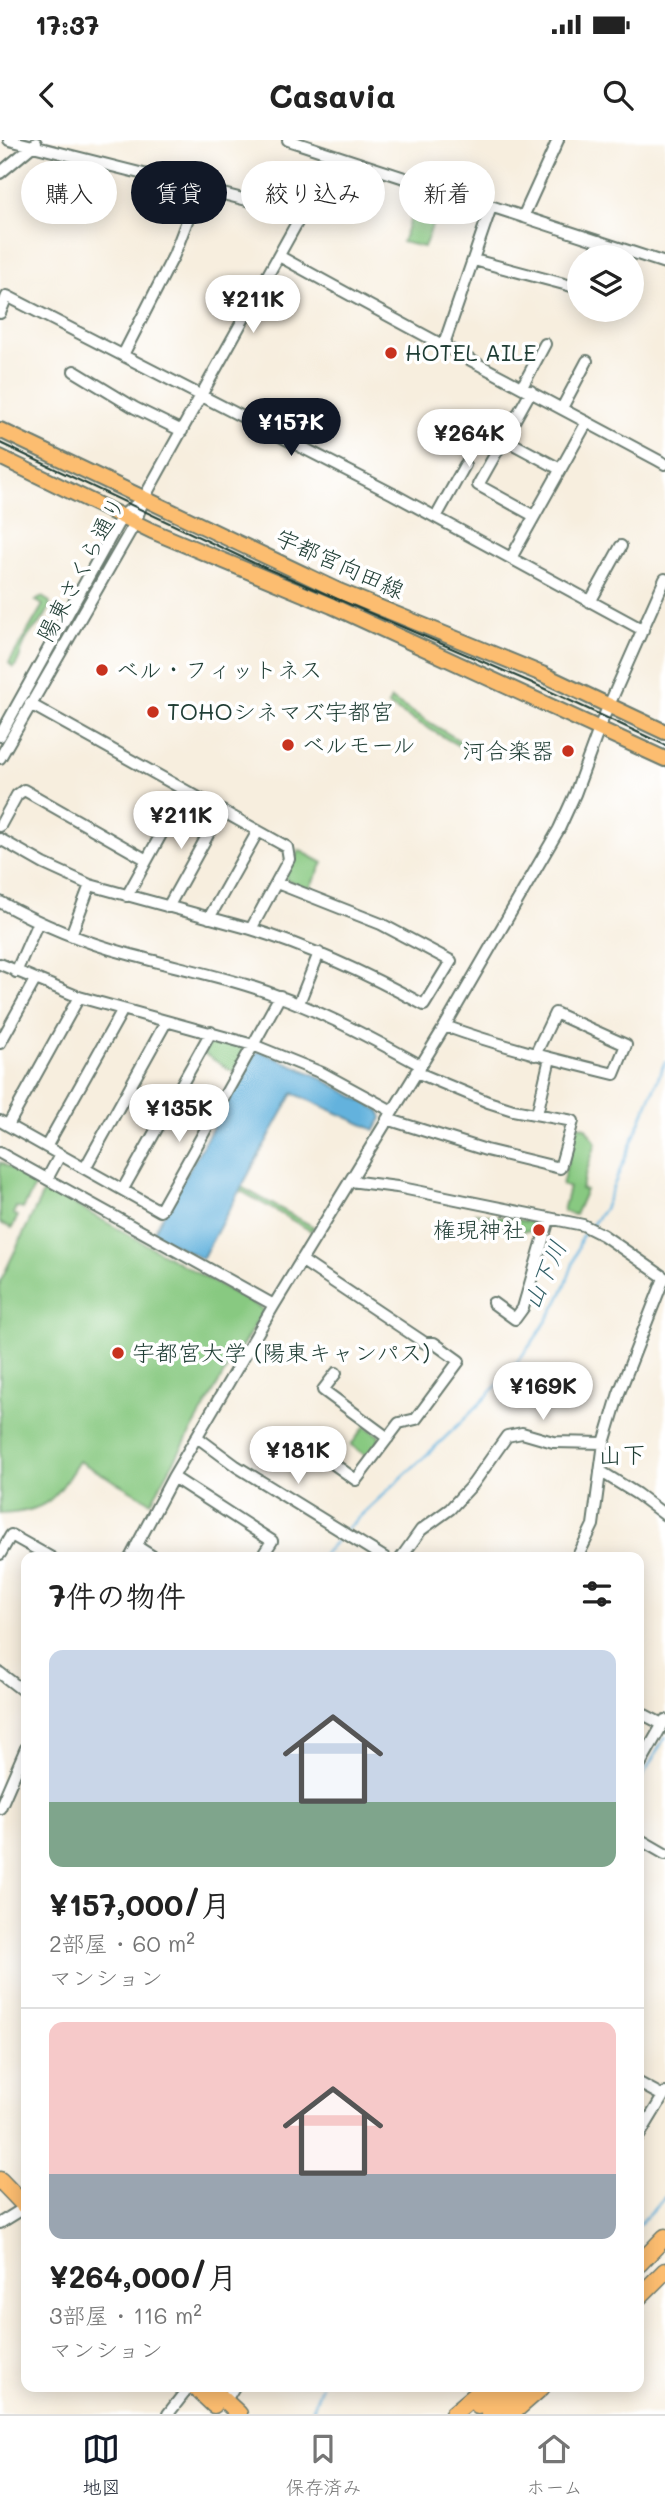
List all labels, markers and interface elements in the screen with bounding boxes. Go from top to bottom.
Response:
text: 17:37 [35,8,99,42]
text: Casavia [269,74,396,116]
icon: back [28,76,66,114]
icon: search [599,76,637,114]
chip: 購入 [21,161,117,224]
chip: 賃貸 [131,161,227,224]
chip: 絞り込み [241,161,385,224]
chip: 新着 [399,161,495,224]
map controls [567,245,644,322]
button: layers [567,245,644,322]
pin: ¥211K [204,276,302,335]
text: ¥211K [221,283,285,313]
place label: HOTEL AILE [405,337,536,367]
marker: HOTEL AILE [383,345,399,361]
pin: ¥157K [242,398,340,458]
text: ¥157K [258,406,324,436]
pin: ¥264K [420,410,518,469]
text: ¥264K [433,417,505,447]
street label: 陽東さくら通り [29,490,131,647]
street label: 宇都宮向田線 [271,521,410,605]
place label: ベル・フィットネス [116,654,323,684]
marker: ベル・フィットネス [94,662,110,678]
place label: TOHOシネマズ宇都宮 [167,696,394,726]
marker: TOHOシネマズ宇都宮 [145,704,161,720]
place label: ベルモール [302,729,416,759]
place label: 河合楽器 [462,735,554,765]
marker: ベルモール [280,737,296,753]
marker: 河合楽器 [560,743,576,759]
pin: ¥211K [132,792,230,851]
text: ¥211K [149,799,213,829]
pin: ¥135K [130,1084,228,1144]
text: ¥135K [145,1092,213,1122]
place label: 権現神社 [433,1214,525,1244]
marker: 権現神社 [531,1222,547,1238]
water label: 山下川 [515,1235,572,1314]
place label: 宇都宮大学 (陽東キャンパス) [132,1337,430,1367]
marker: 宇都宮大学 (陽東キャンパス) [110,1345,126,1361]
pin: ¥169K [494,1362,592,1422]
text: ¥169K [509,1370,577,1400]
pin: ¥181K [249,1426,347,1486]
text: ¥181K [266,1434,330,1464]
district label: 山下 [598,1438,646,1469]
text: 7件の物件 [49,1575,186,1615]
icon: filters [578,1575,616,1613]
icon: home [270,1696,396,1822]
text: ¥157,000/月 [49,1884,231,1924]
text: 2部屋 · 60 m² [49,1928,195,1958]
text: マンション [49,1962,163,1992]
icon: home [270,2068,396,2194]
text: ¥264,000/月 [49,2256,237,2296]
text: 3部屋 · 116 m² [49,2300,202,2330]
text: マンション [49,2334,163,2364]
tab: 地図 [82,2430,120,2499]
tab: 保存済み [285,2430,361,2499]
tab: ホーム [526,2430,583,2499]

